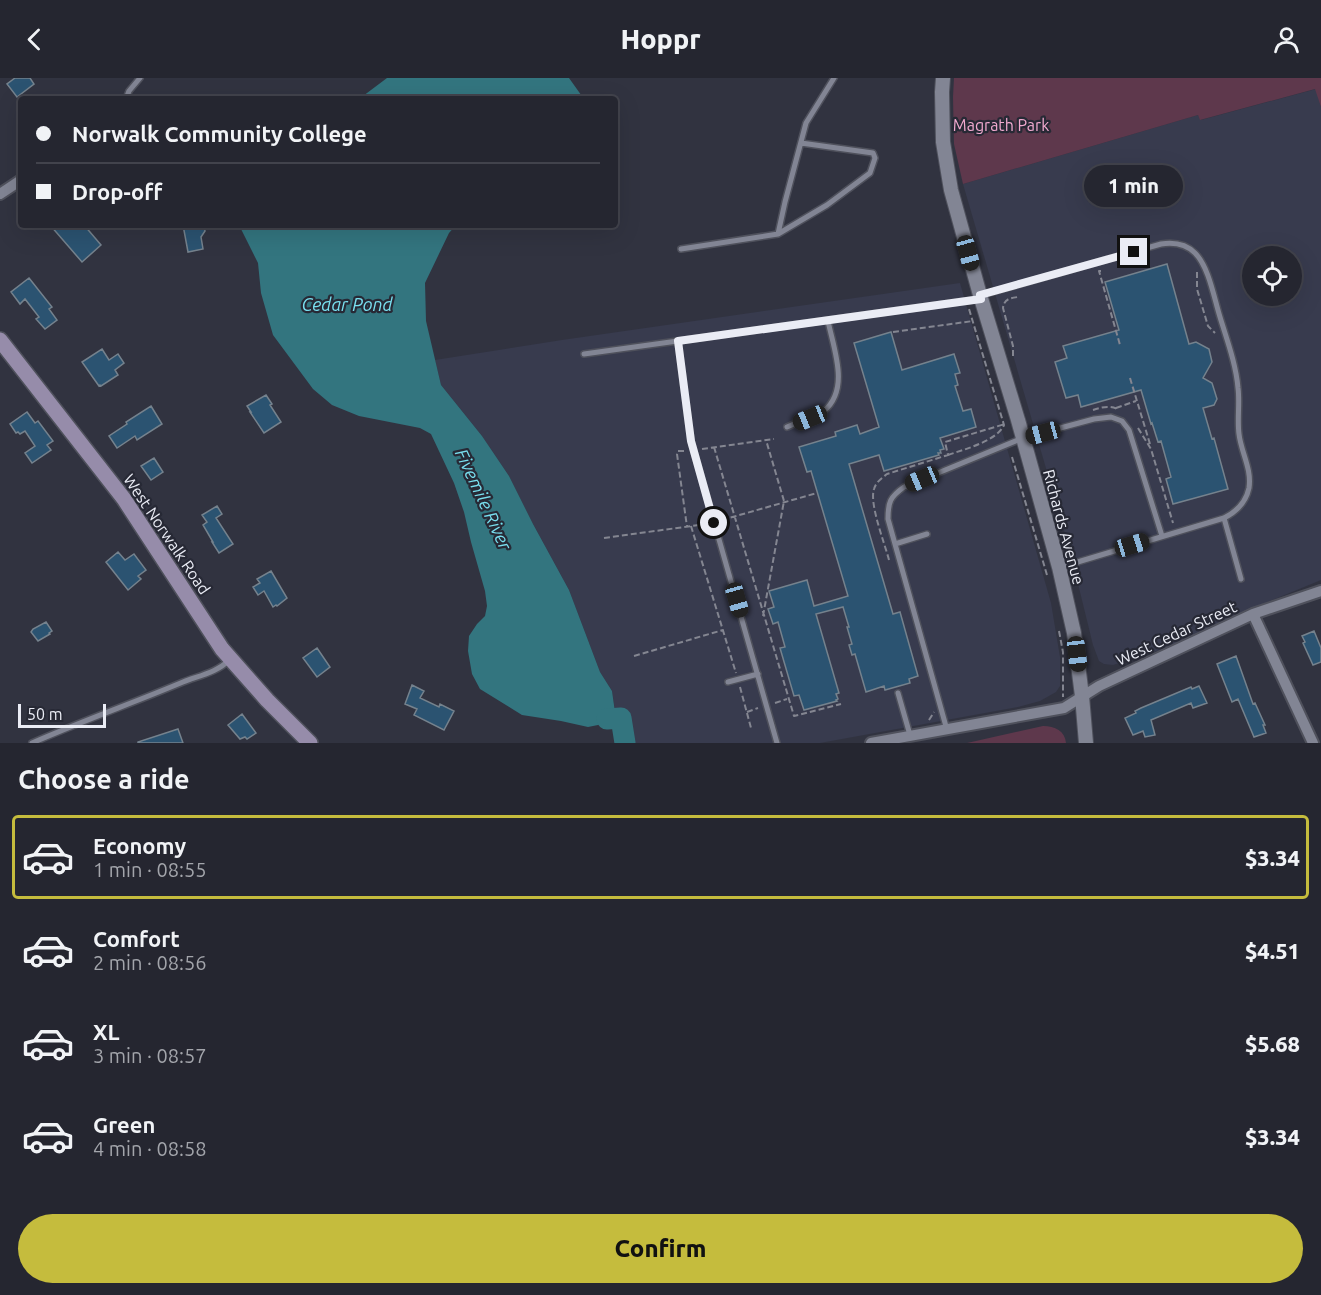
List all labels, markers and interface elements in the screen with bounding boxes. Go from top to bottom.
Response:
icon: back [18,23,51,56]
icon: person [1270,23,1303,56]
text: Hoppr [620,24,701,54]
park label: Magrath Park [953,116,1049,134]
text: Norwalk Community College [72,121,367,146]
callout: 1 min [1084,165,1184,207]
text: 1 min [1108,174,1159,197]
text: Drop-off [72,179,162,204]
car [955,233,981,273]
route end [1120,238,1147,265]
map controls [1242,246,1302,306]
button: locate [1242,246,1302,306]
water label: Cedar Pond [302,294,393,314]
car [790,403,830,433]
car [1023,420,1063,446]
water label: Fivemile River [452,445,517,554]
car [902,464,942,494]
street label: Richards Avenue [1040,467,1088,587]
street label: West Norwalk Road [120,471,214,597]
route start [700,509,727,536]
car [1112,531,1152,559]
car [723,580,751,620]
street label: West Cedar Street [1113,597,1240,669]
car [1066,635,1088,673]
scale bar [18,701,106,728]
text: 50 m [27,705,63,723]
text: Choose a ride [18,764,190,794]
icon: car [21,830,75,884]
text: Economy [93,833,186,858]
text: $3.34 [1245,845,1300,870]
text: 1 min · 08:55 [93,858,207,881]
icon: car [21,923,75,977]
text: Comfort [93,926,180,951]
text: $4.51 [1245,938,1300,963]
text: 2 min · 08:56 [93,951,207,974]
icon: car [21,1016,75,1070]
text: XL [93,1019,120,1044]
text: $5.68 [1245,1031,1300,1056]
text: 3 min · 08:57 [93,1044,207,1067]
icon: car [21,1109,75,1163]
text: Green [93,1112,155,1137]
text: $3.34 [1245,1124,1300,1149]
text: 4 min · 08:58 [93,1137,207,1160]
button: Confirm [18,1214,1303,1283]

